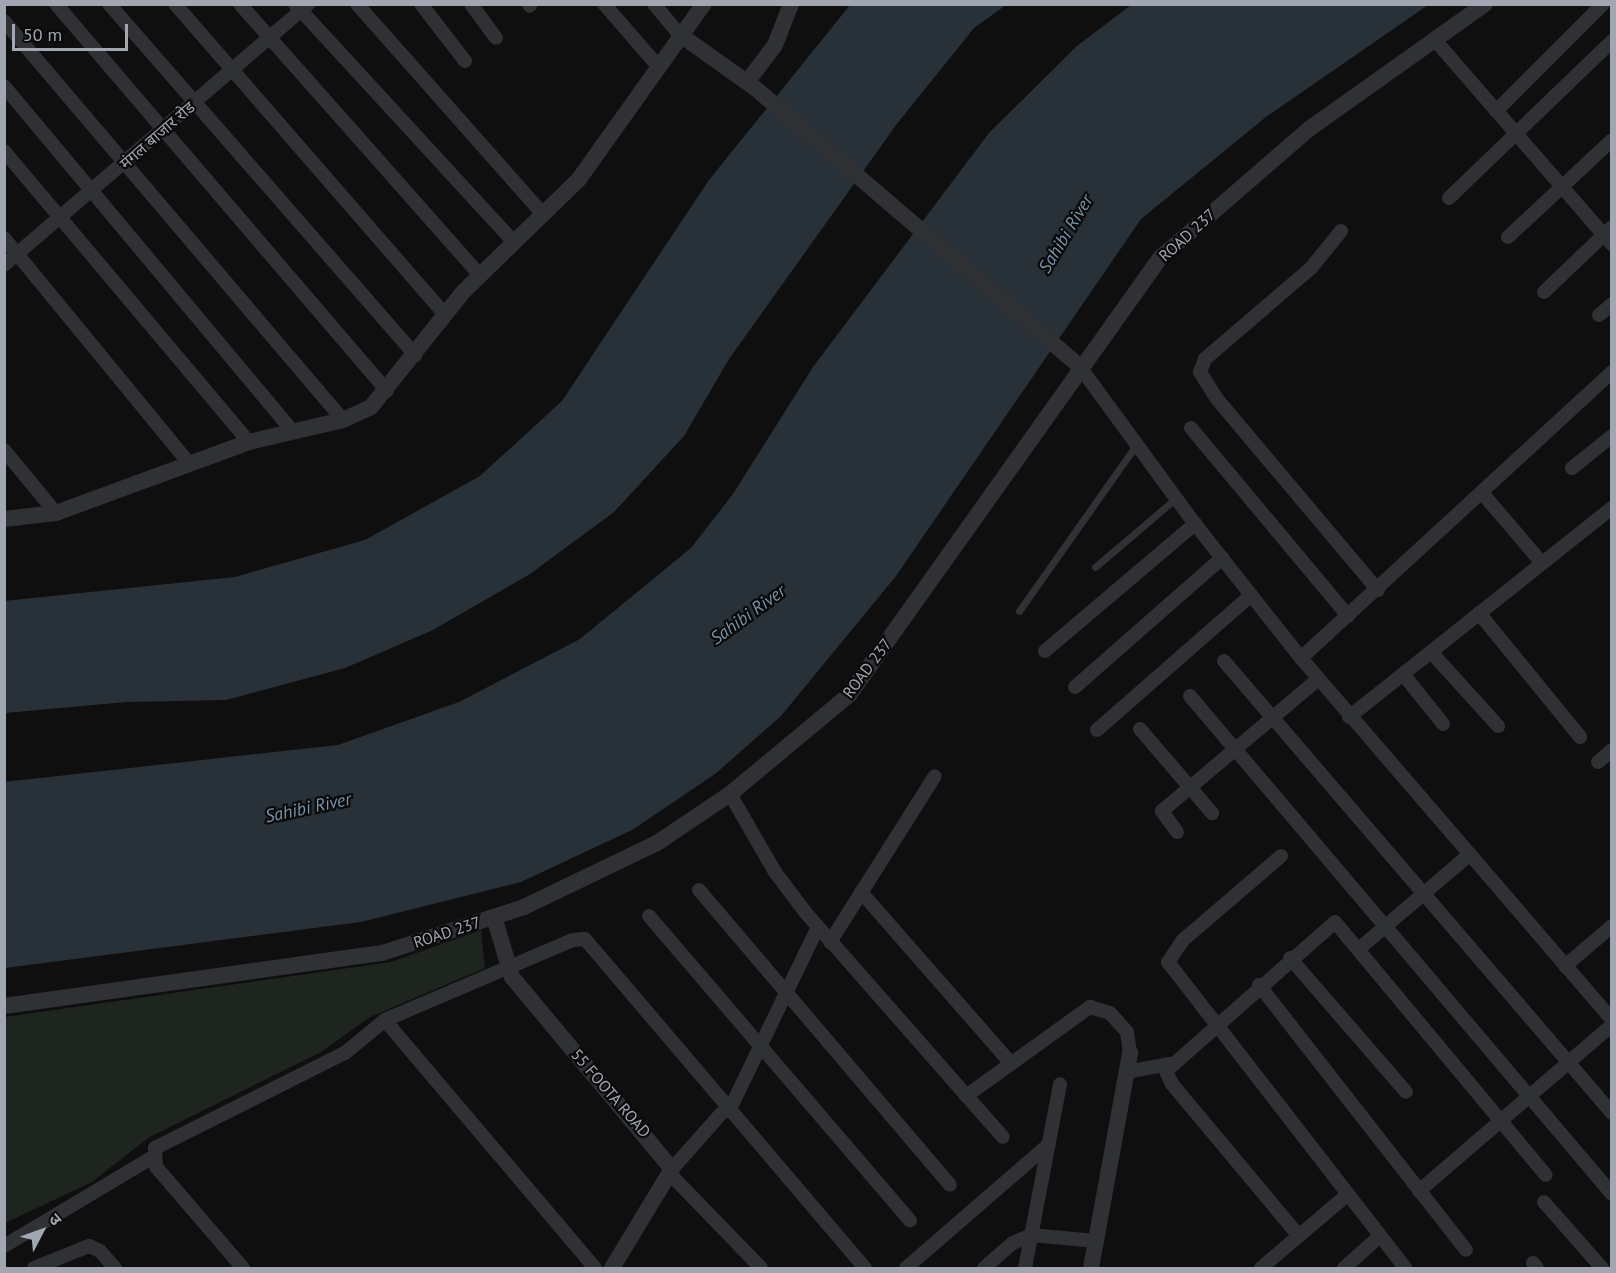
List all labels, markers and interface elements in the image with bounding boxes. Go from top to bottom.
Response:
scale bar [15,12,130,50]
text: 50 m [23,23,62,46]
street label: मंगल बाजार रोड [116,97,198,173]
water label: Sahibi River [1034,191,1098,277]
street label: ROAD 237 [1155,205,1219,265]
water label: Sahibi River [706,581,790,649]
street label: ROAD 237 [838,634,896,702]
water label: Sahibi River [263,788,353,828]
street label: ROAD 237 [411,912,483,952]
street label: 55 FOOTA ROAD [567,1045,655,1141]
north arrow [12,1201,72,1261]
text: उ [45,1209,66,1229]

